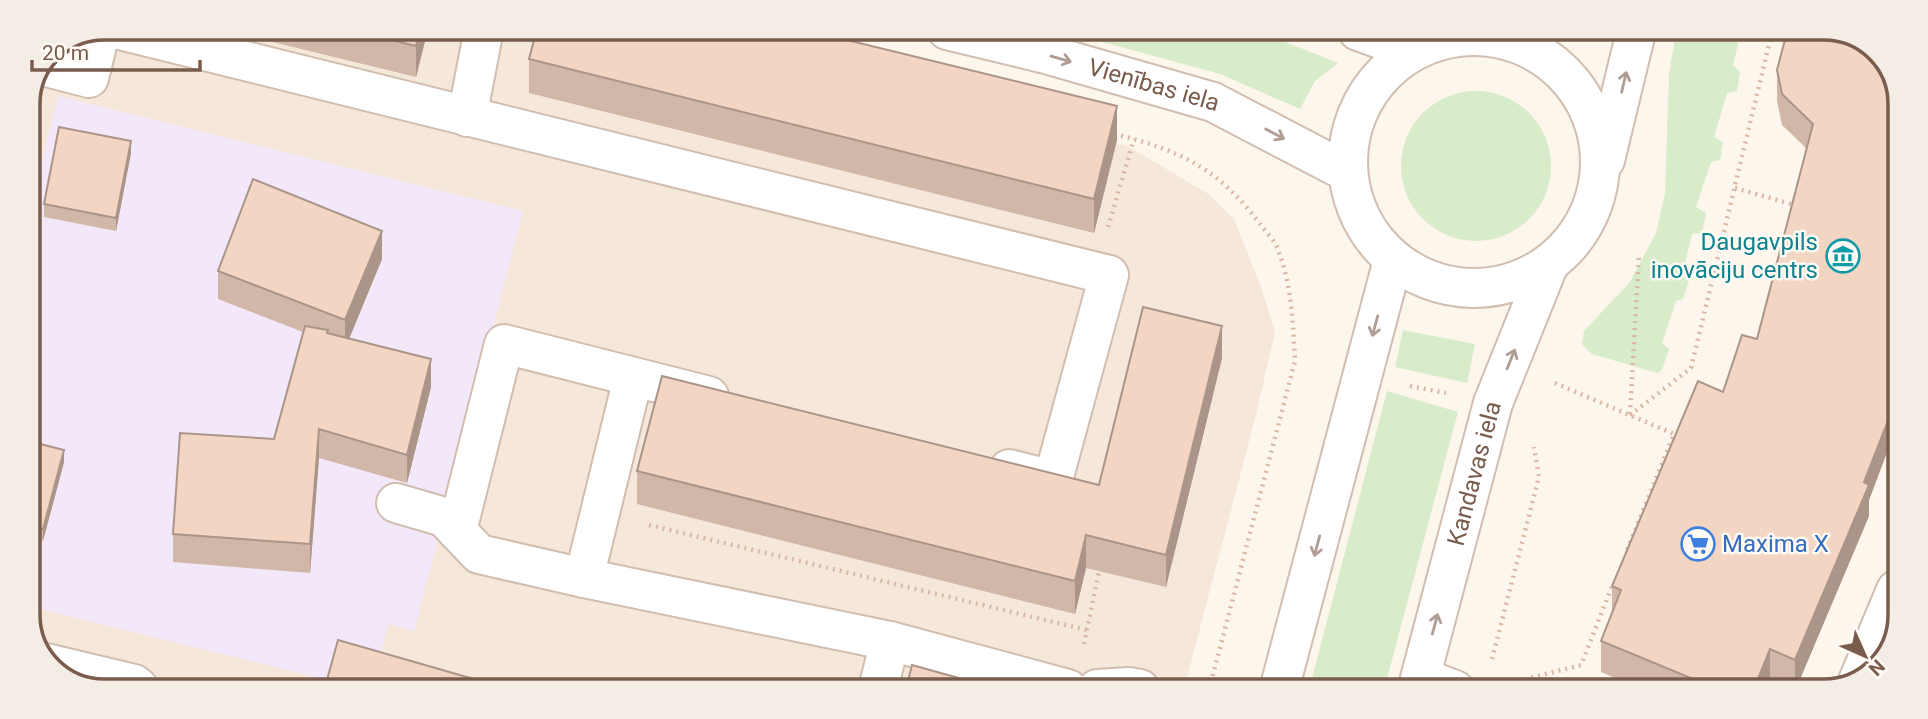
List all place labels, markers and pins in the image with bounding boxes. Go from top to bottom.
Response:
place label: Daugavpils inovāciju centrs [1651,228,1818,284]
museum icon: Daugavpils inovāciju centrs [1824,237,1862,275]
supermarket icon: Maxima X [1679,525,1717,563]
place label: Maxima X [1722,530,1829,558]

